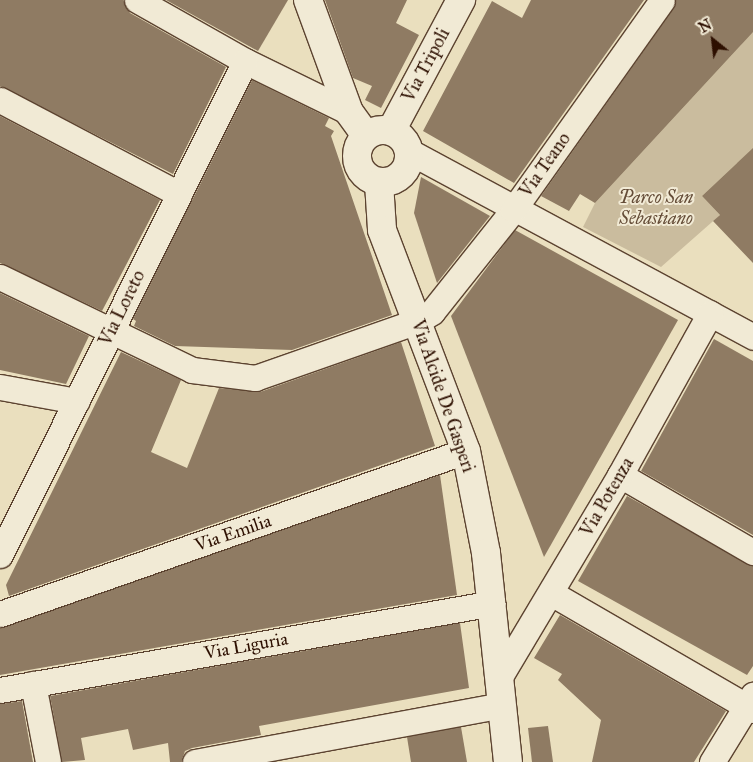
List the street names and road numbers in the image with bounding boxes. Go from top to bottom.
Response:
street label: Via Tripoli [398,24,454,106]
street label: Via Teano [515,129,575,201]
street label: Via Loreto [95,267,149,349]
street label: Via Alcide De Gasperi [407,317,479,475]
street label: Via Potenza [576,454,638,540]
street label: Via Emilia [192,510,274,556]
street label: Via Liguria [202,628,290,664]

